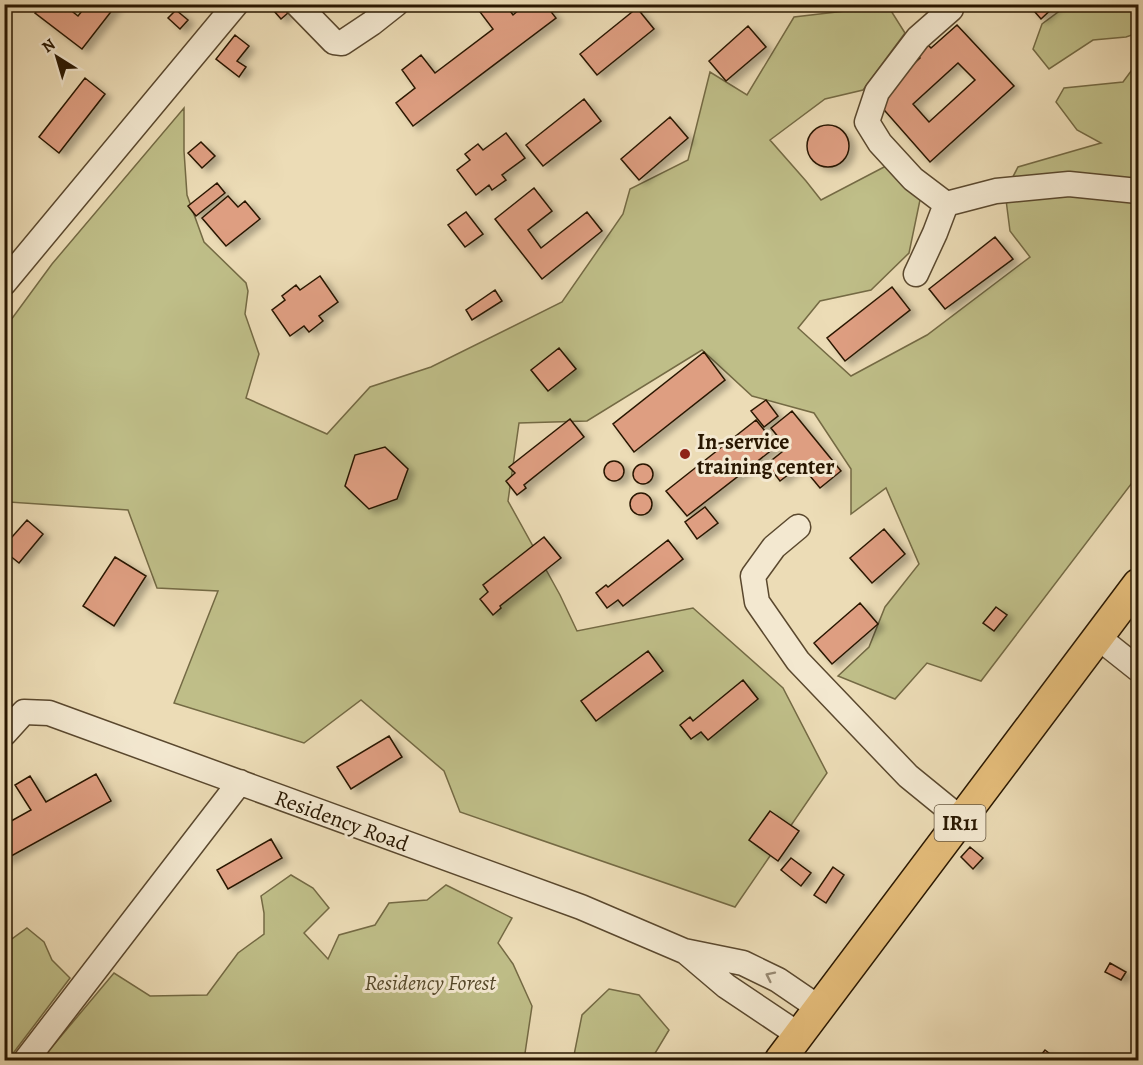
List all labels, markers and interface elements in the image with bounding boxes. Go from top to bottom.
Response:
north arrow [27,27,87,87]
text: N [37,33,60,58]
place label: In-service training center [697,427,835,482]
marker: In-service training center [678,447,692,461]
street label: Residency Road [270,783,413,859]
road number: IR11 [934,805,986,841]
park label: Residency Forest [364,968,496,998]
one-way arrow [766,972,776,983]

